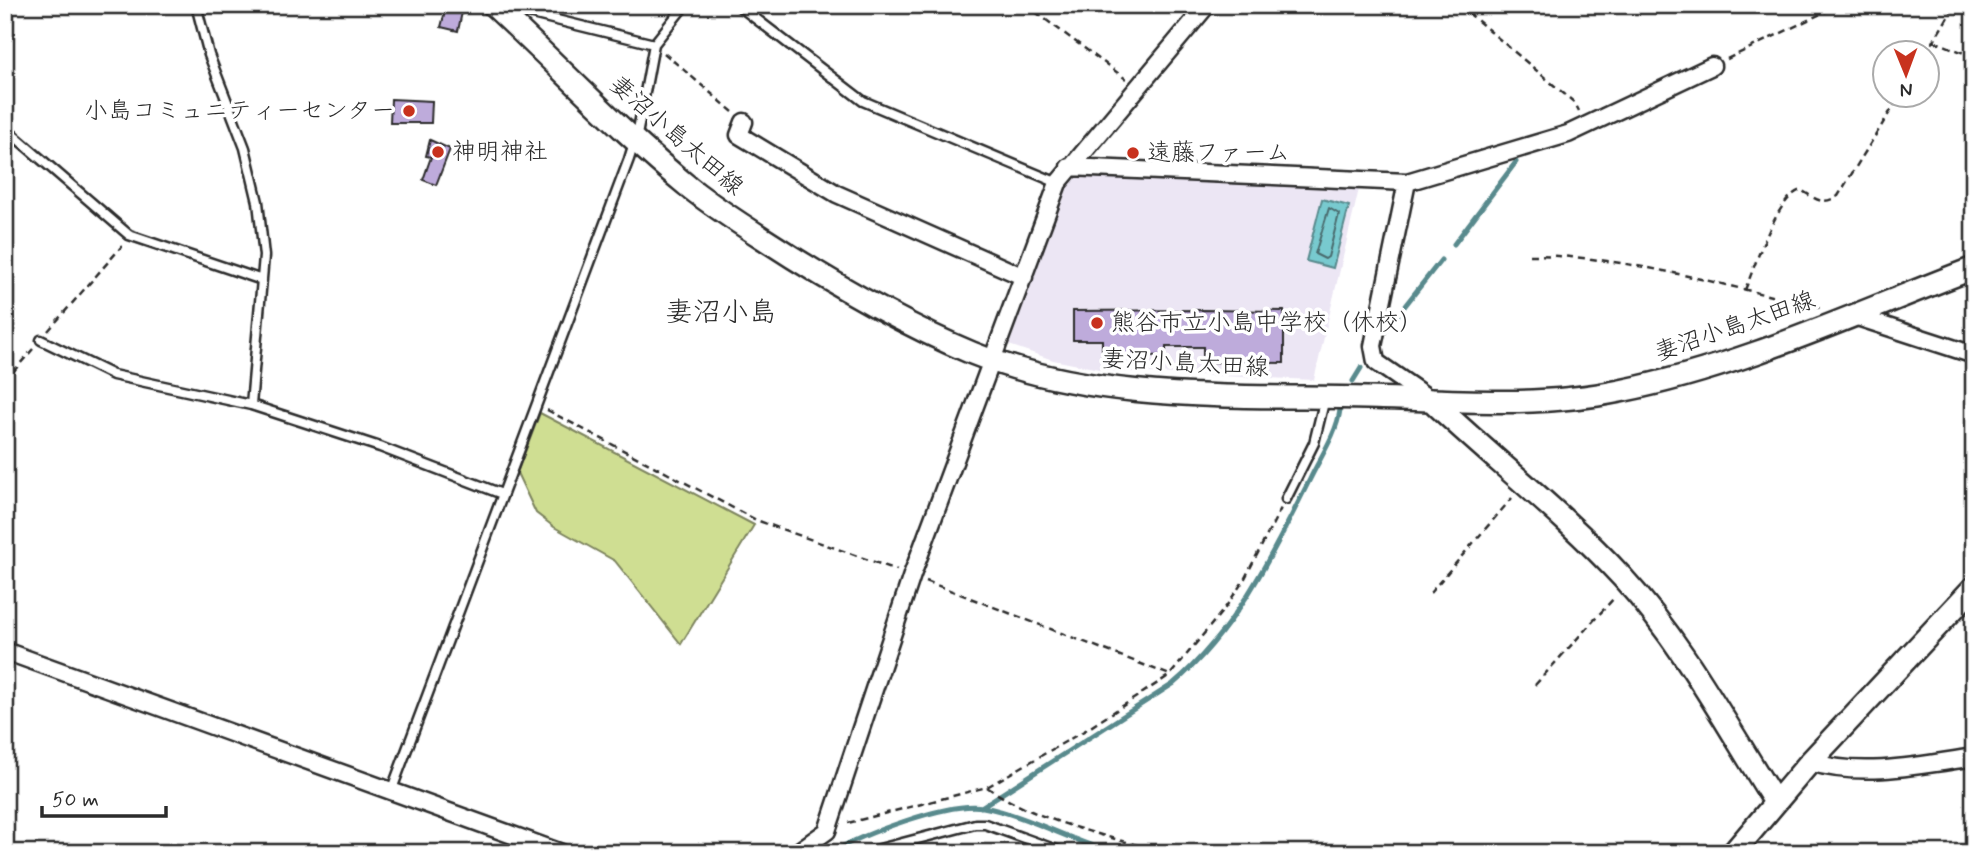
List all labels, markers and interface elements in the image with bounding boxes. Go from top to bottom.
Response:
north arrow [1870,38,1940,108]
street label: 妻沼小島太田線 [602,69,750,203]
text: N [1900,77,1913,102]
place label: 小島コミュニティーセンター [84,96,395,127]
marker: 小島コミュニティーセンター [401,103,417,119]
place label: 神明神社 [452,137,548,168]
place label: 遠藤ファーム [1147,138,1290,169]
marker: 神明神社 [430,144,446,160]
marker: 遠藤ファーム [1125,145,1141,161]
street label: 妻沼小島太田線 [1651,285,1819,369]
district label: 妻沼小島 [665,295,777,332]
place label: 熊谷市立小島中学校（休校） [1111,308,1423,339]
marker: 熊谷市立小島中学校（休校） [1089,315,1105,331]
street label: 妻沼小島太田線 [1100,344,1270,384]
scale bar [42,774,166,818]
text: 50 m [52,786,99,814]

